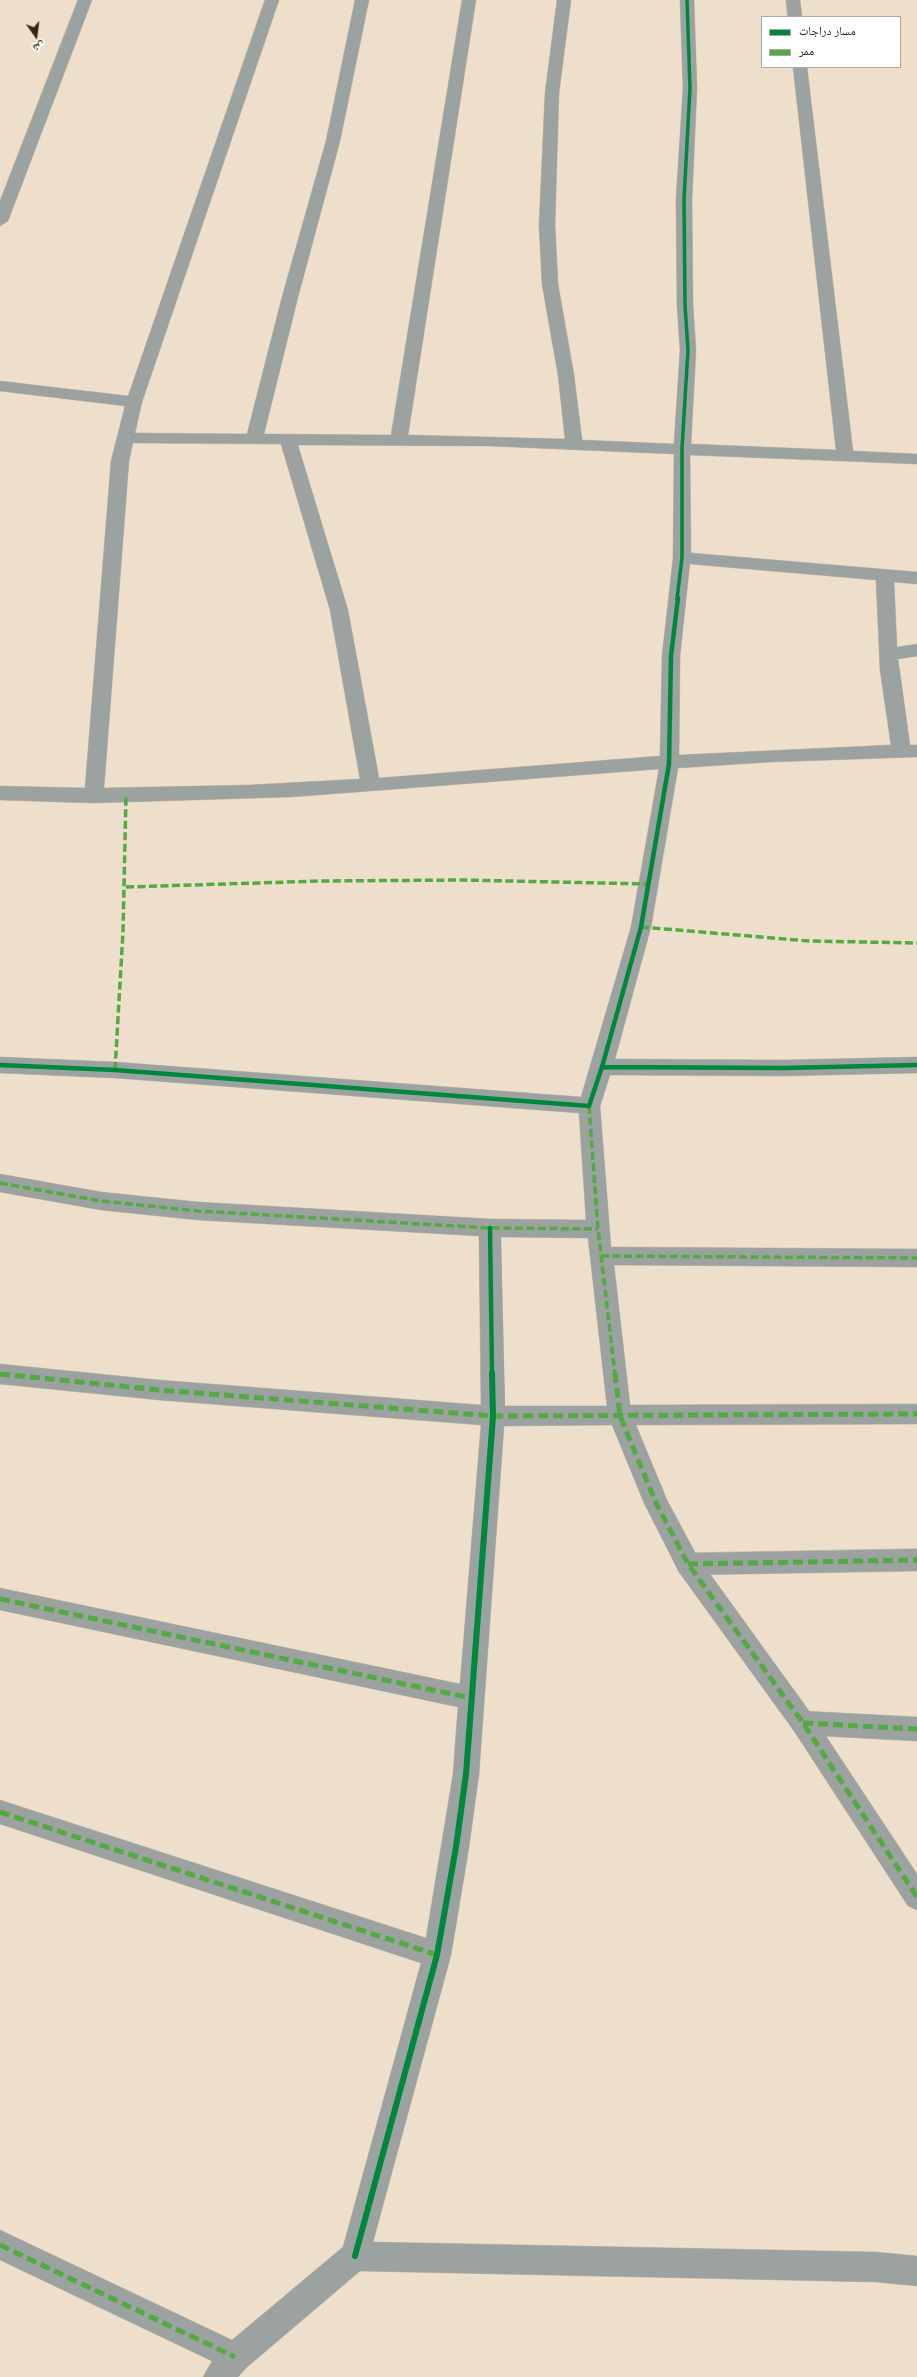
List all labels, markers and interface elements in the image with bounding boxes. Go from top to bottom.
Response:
north arrow [16,16,56,56]
legend [761,16,901,68]
text: مسار دراجات [799,23,856,38]
text: ش [32,39,46,56]
text: ممر [799,43,814,58]

